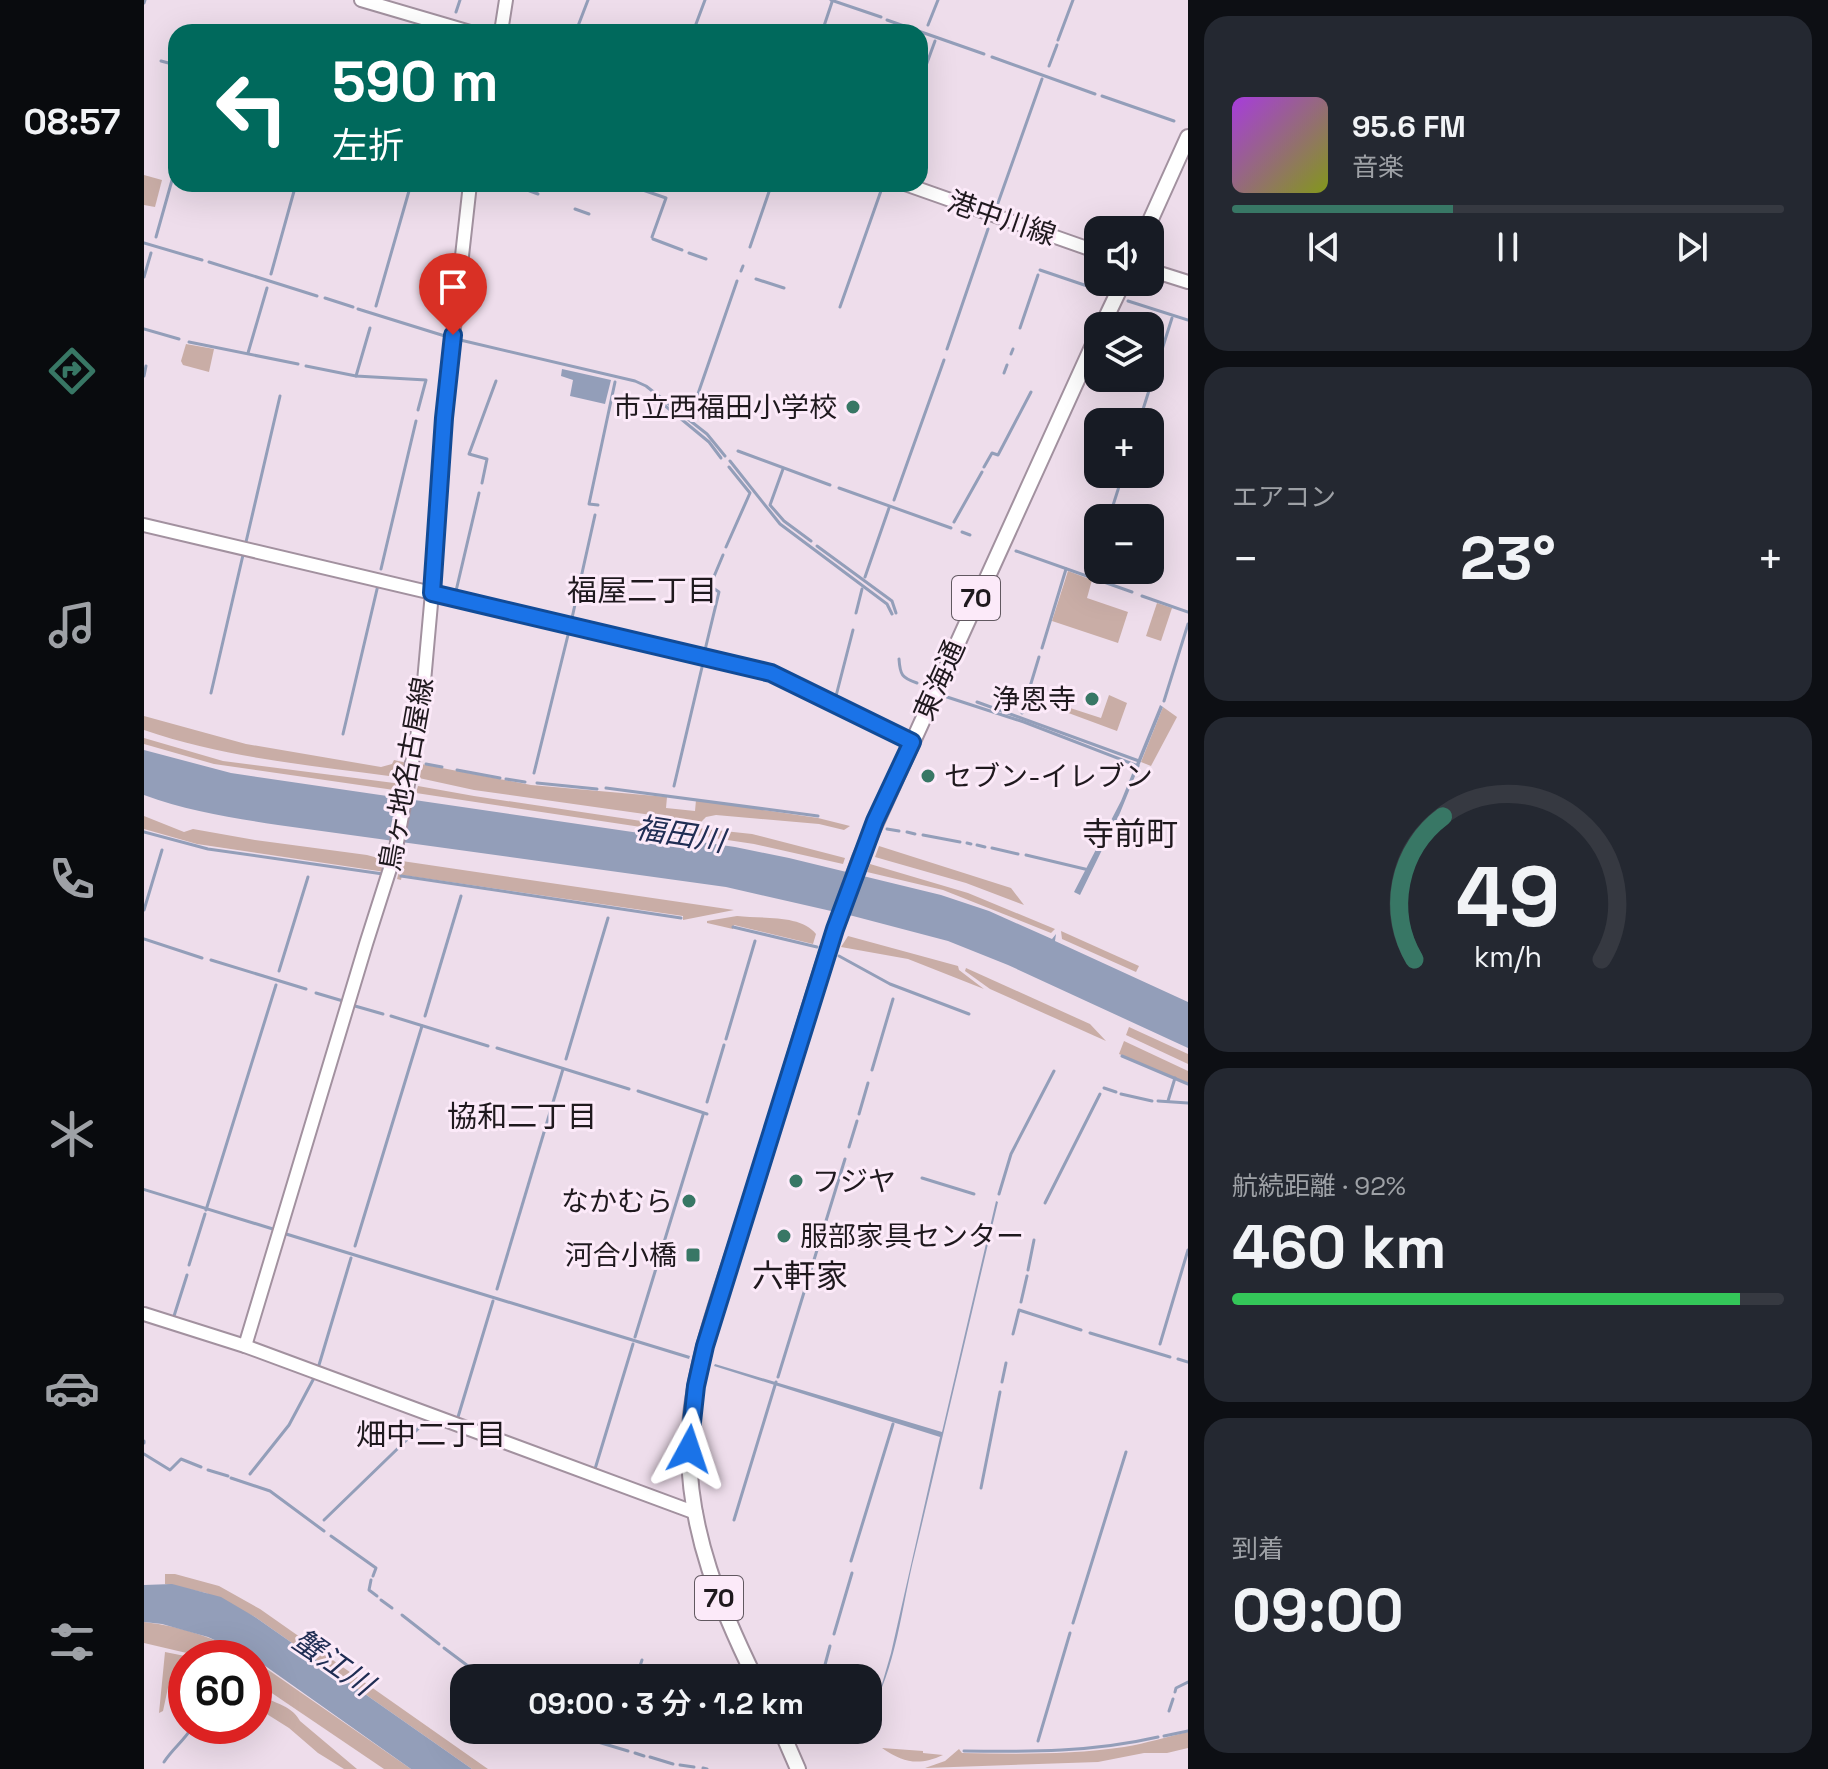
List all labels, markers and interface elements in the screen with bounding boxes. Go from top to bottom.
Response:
text: 590 m [332,46,499,117]
icon: left [200,56,304,160]
text: 08:57 [24,99,120,145]
text: 95.6 FM [1352,107,1466,146]
text: 左折 [332,123,404,169]
text: 音楽 [1352,150,1404,184]
street label: 港中川線 [943,183,1061,253]
map controls [1084,216,1164,584]
button: sound [1084,216,1164,296]
icon: previous [1302,225,1346,269]
icon: pause [1486,225,1530,269]
icon: next [1670,225,1714,269]
pin [419,253,487,335]
icon: arrive [431,265,475,309]
button: layers [1084,312,1164,392]
icon: directions [44,343,100,399]
place label: 市立西福田小学校 [613,389,837,425]
marker: 市立西福田小学校 [844,398,862,416]
button: + [1084,408,1164,488]
text: エアコン [1232,480,1336,514]
button: − [1084,504,1164,584]
text: 23° [1460,520,1556,597]
text: − [1232,531,1259,587]
text: + [1757,531,1784,587]
district label: 福屋二丁目 [567,571,717,610]
road number: 70 [952,576,1000,620]
icon: music [44,597,100,653]
street label: 東海通 [905,634,973,726]
street label: 鳥ヶ地名古屋線 [371,674,441,874]
place label: 浄恩寺 [992,681,1076,717]
marker: 浄恩寺 [1083,690,1101,708]
place label: セブン-イレブン [944,758,1153,794]
marker: セブン-イレブン [919,767,937,785]
water label: 福田川 [633,808,730,861]
district label: 寺前町 [1082,814,1178,854]
text: 49 [1456,844,1560,950]
icon: phone [44,851,100,907]
text: km/h [1474,940,1542,976]
district label: 協和二丁目 [447,1097,597,1136]
icon: climate [44,1106,100,1162]
place label: フジヤ [812,1163,896,1199]
text: 航続距離 · 92% [1232,1169,1406,1203]
marker: フジヤ [787,1172,805,1190]
place label: なかむら [561,1183,673,1219]
marker: なかむら [680,1192,698,1210]
text: 460 km [1232,1209,1446,1286]
place label: 服部家具センター [800,1218,1024,1254]
marker: 服部家具センター [775,1227,793,1245]
place label: 河合小橋 [565,1237,677,1273]
marker: 河合小橋 [684,1246,702,1264]
district label: 六軒家 [752,1256,848,1296]
icon: car [44,1360,100,1416]
position arrow [647,1407,731,1491]
district label: 畑中二丁目 [356,1415,506,1454]
text: 到着 [1232,1532,1284,1566]
text: 09:00 [1232,1572,1404,1649]
road number: 70 [695,1576,743,1620]
icon: filters [44,1614,100,1670]
water label: 蟹江川 [285,1620,384,1706]
speed limit sign: 60 [168,1640,272,1744]
text: 09:00 · 3 分 · 1.2 km [528,1684,804,1723]

